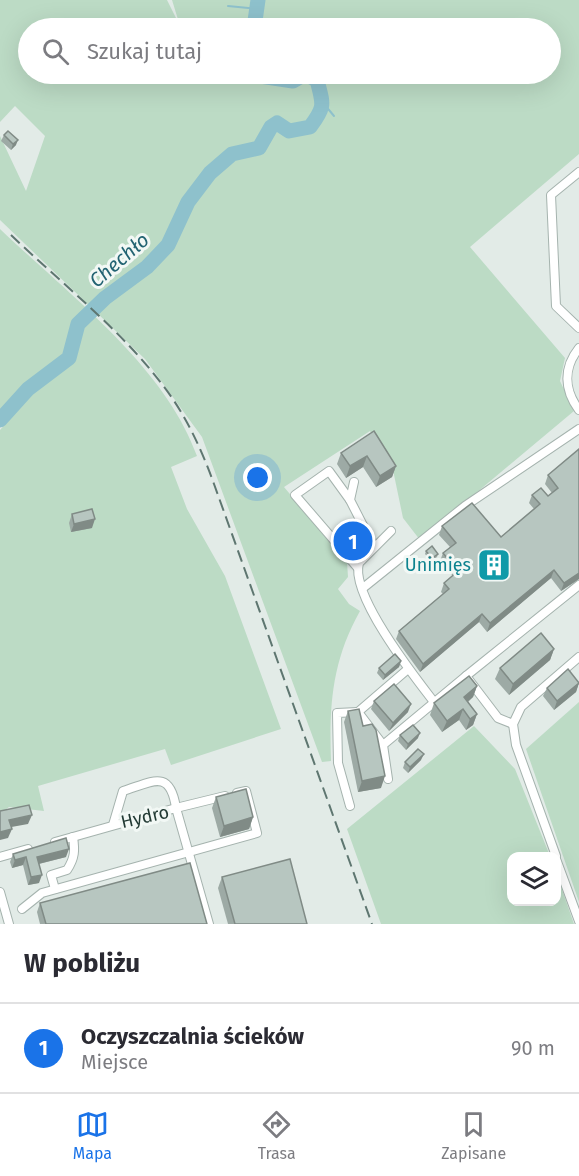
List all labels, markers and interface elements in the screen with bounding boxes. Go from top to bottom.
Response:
search box [18,18,561,84]
icon: search [39,35,72,68]
text: Szukaj tutaj [87,38,202,65]
water label: Chechło [84,228,154,292]
your location [243,463,272,492]
pin: 1 [334,518,372,564]
building icon: Unimięs [476,547,512,583]
place label: Unimięs [405,554,471,576]
street label: Hydro [119,801,171,833]
map controls [507,852,561,906]
button: layers [507,852,561,906]
text: W pobliżu [24,948,140,979]
text: Oczyszczalnia ścieków [81,1023,304,1050]
text: 1 [39,1036,48,1060]
text: 90 m [511,1036,555,1060]
text: Miejsce [81,1050,148,1074]
tab: Mapa [73,1108,112,1163]
tab: Trasa [258,1108,296,1163]
tab: Zapisane [441,1108,506,1163]

